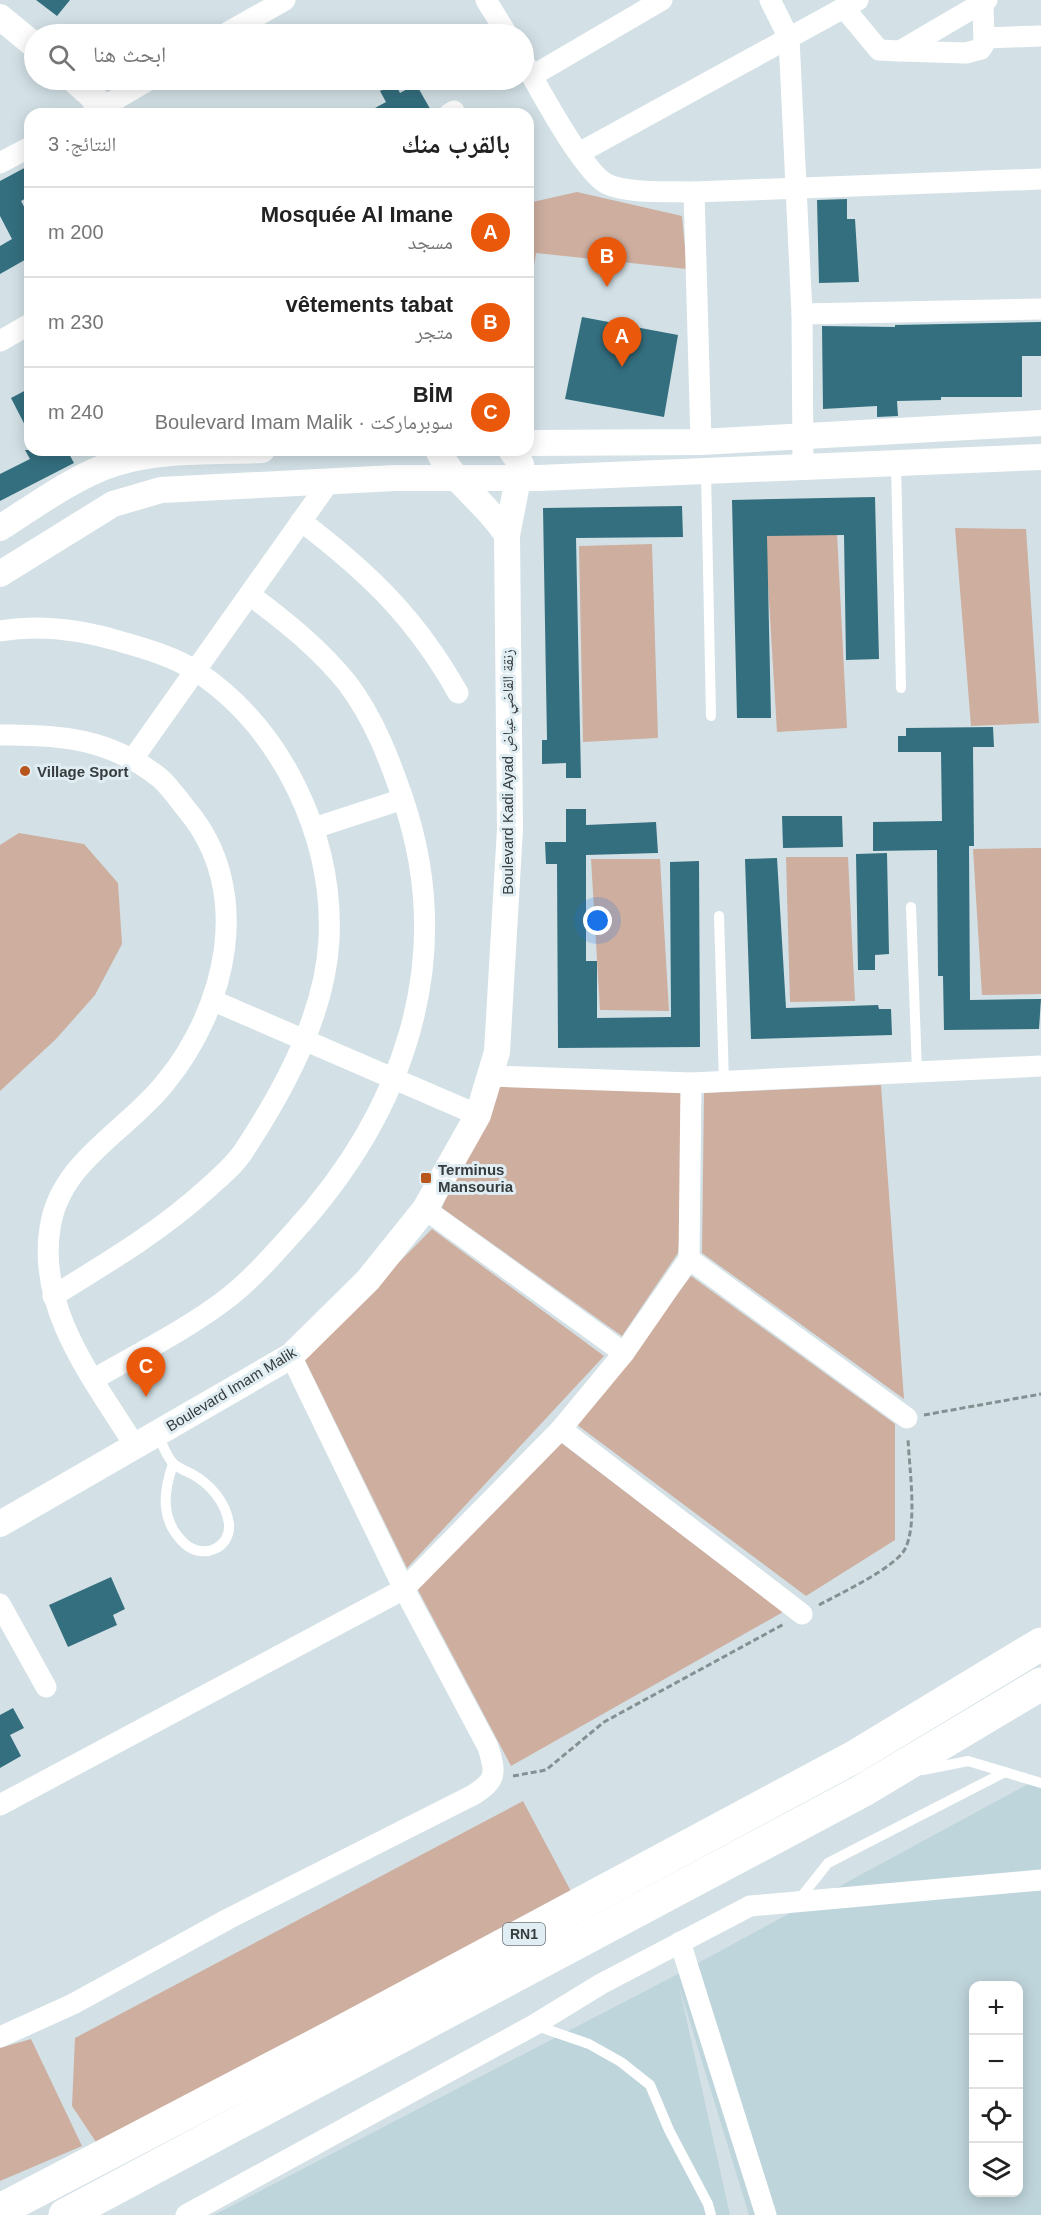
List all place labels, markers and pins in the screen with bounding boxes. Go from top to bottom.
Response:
pin: B [588,238,626,287]
pin: A [602,318,642,367]
place label: Village Sport [37,763,128,780]
marker: Village Sport [18,764,32,778]
place label: Terminus Mansouria [438,1161,514,1195]
marker: Terminus Mansouria [419,1171,433,1185]
pin: C [126,1348,166,1397]

